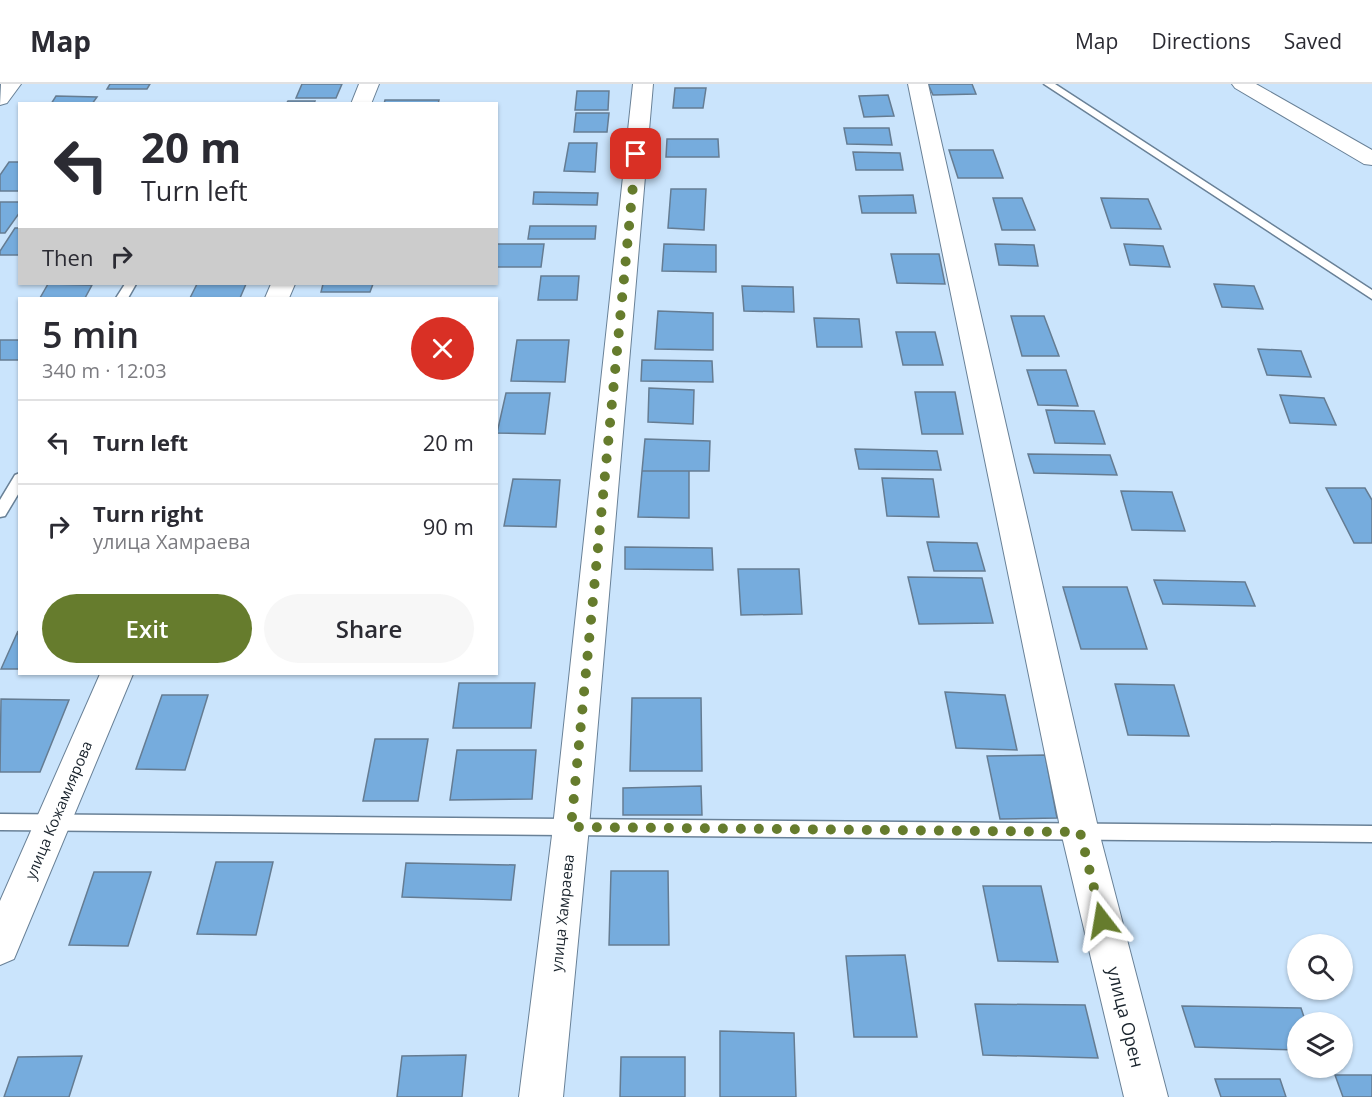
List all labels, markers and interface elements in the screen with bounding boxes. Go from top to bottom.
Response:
text: Map [30,22,91,60]
text: Map [1075,27,1118,55]
text: Directions [1151,27,1251,55]
text: Saved [1284,27,1342,55]
text: 20 m [141,118,241,175]
icon: left [42,126,120,204]
pin [610,128,661,179]
icon: arrive [619,137,652,170]
text: Turn left [141,172,248,209]
icon: right [105,240,138,273]
text: Then [42,242,93,272]
text: 5 min [42,310,139,359]
button: close [411,317,474,380]
text: 340 m · 12:03 [42,357,167,384]
icon: left [42,426,75,459]
text: Turn left [93,427,188,457]
text: 20 m [423,427,474,457]
text: Turn right [93,498,204,528]
icon: right [42,510,75,543]
text: 90 m [423,511,474,541]
text: улица Хамраева [93,528,251,555]
button: Exit [42,594,252,663]
button: Share [264,594,474,663]
street label: улица Кожамиярова [20,738,96,882]
street label: улица Хамраева [546,853,578,973]
position arrow [1070,888,1134,952]
map controls [1287,934,1353,1078]
button: search [1287,934,1353,1000]
street label: улица Орен [1102,964,1150,1070]
button: layers [1287,1012,1353,1078]

